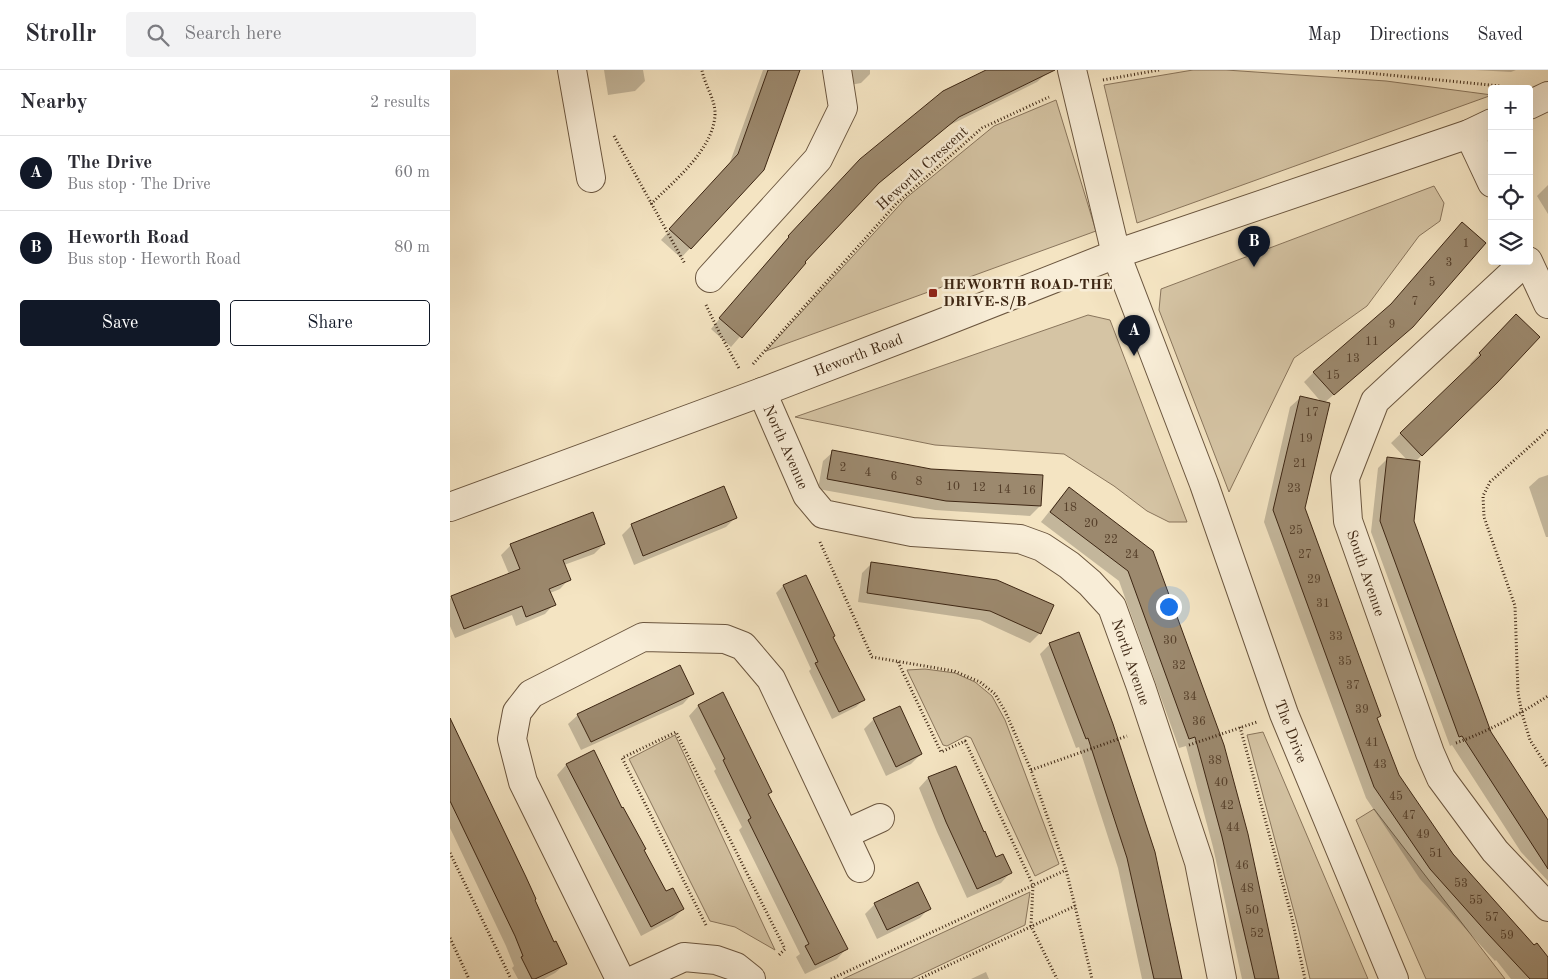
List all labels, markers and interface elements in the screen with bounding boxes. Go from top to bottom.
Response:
search box [126,12,476,57]
icon: search [144,21,172,49]
text: Strollr [25,23,96,47]
text: Search here [184,25,282,44]
text: Map [1308,26,1341,44]
text: Directions [1369,26,1449,44]
text: Saved [1477,26,1523,44]
map controls [1488,85,1533,265]
button: + [1488,85,1533,130]
text: Nearby [20,92,88,113]
text: 2 results [370,95,430,111]
street label: Heworth Crescent [874,124,972,214]
button: − [1488,130,1533,175]
text: The Drive [67,154,152,173]
text: A [30,165,42,181]
text: 60 m [394,165,430,181]
button: locate [1488,175,1533,220]
text: Bus stop · The Drive [67,177,211,193]
button: layers [1488,220,1533,265]
pin: B [1238,226,1270,267]
text: Heworth Road [67,229,189,248]
house number: 1 [1463,238,1469,250]
text: B [30,240,42,256]
text: 80 m [394,240,430,256]
text: Bus stop · Heworth Road [67,252,241,268]
house number: 3 [1446,257,1452,269]
house number: 5 [1429,276,1436,289]
place label: HEWORTH ROAD-THE DRIVE-S/B [943,278,1113,310]
marker: HEWORTH ROAD-THE DRIVE-S/B [927,287,939,299]
house number: 7 [1412,296,1418,308]
button: Save [20,300,220,346]
button: Share [230,300,430,346]
pin: A [1118,315,1150,356]
house number: 9 [1389,319,1395,331]
street label: Heworth Road [812,332,905,380]
house number: 11 [1365,336,1379,348]
house number: 13 [1346,353,1360,365]
house number: 15 [1326,369,1340,382]
street label: North Avenue [759,403,810,492]
house number: 17 [1305,407,1319,419]
house number: 19 [1299,433,1313,445]
house number: 21 [1293,458,1307,470]
house number: 2 [840,462,846,474]
house number: 4 [865,467,872,479]
house number: 6 [891,471,898,483]
house number: 8 [916,476,923,488]
house number: 10 [946,481,960,493]
house number: 12 [972,482,986,494]
house number: 23 [1287,483,1301,495]
house number: 14 [997,484,1011,496]
house number: 16 [1022,485,1036,497]
house number: 18 [1063,502,1077,514]
house number: 20 [1084,518,1098,530]
house number: 25 [1289,524,1303,537]
street label: South Avenue [1343,528,1386,619]
house number: 22 [1104,534,1118,546]
house number: 24 [1125,549,1139,561]
house number: 27 [1298,549,1312,561]
house number: 29 [1307,574,1321,586]
your location [1156,594,1182,620]
house number: 31 [1316,598,1330,610]
street label: North Avenue [1108,617,1151,708]
house number: 33 [1329,631,1343,643]
house number: 30 [1163,635,1177,647]
house number: 35 [1338,655,1352,668]
house number: 32 [1172,660,1186,672]
house number: 37 [1346,680,1360,692]
house number: 34 [1183,691,1197,703]
street label: The Drive [1271,698,1308,765]
house number: 39 [1355,704,1369,716]
house number: 36 [1192,716,1206,728]
house number: 41 [1365,737,1379,749]
house number: 38 [1208,755,1222,767]
house number: 43 [1373,759,1387,771]
house number: 40 [1214,777,1228,789]
house number: 45 [1389,790,1403,803]
house number: 42 [1220,800,1234,812]
house number: 47 [1402,810,1416,822]
house number: 44 [1226,822,1240,834]
house number: 49 [1416,829,1430,841]
house number: 51 [1429,847,1443,860]
house number: 46 [1235,860,1249,872]
house number: 53 [1454,877,1468,890]
house number: 48 [1240,883,1254,895]
house number: 55 [1469,894,1483,907]
house number: 50 [1245,904,1259,917]
house number: 57 [1485,911,1499,924]
house number: 52 [1250,927,1264,940]
house number: 59 [1500,929,1514,942]

